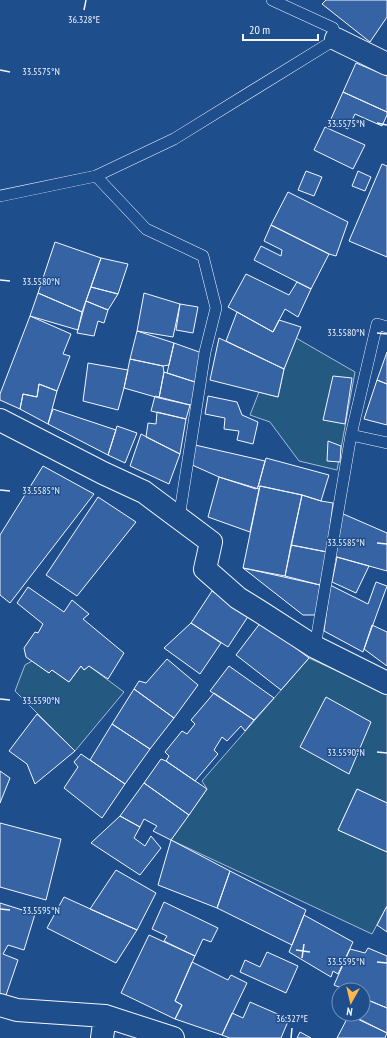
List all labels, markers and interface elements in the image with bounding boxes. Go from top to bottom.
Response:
text: 36.328°E [68,13,100,26]
scale bar [243,16,318,42]
text: 20 m [249,22,270,37]
text: 33.5575°N [22,65,60,78]
text: 33.5575°N [327,117,365,130]
text: 33.5580°N [22,275,60,288]
text: 33.5580°N [327,326,365,339]
text: 33.5585°N [22,484,60,497]
text: 33.5585°N [327,536,365,549]
text: 33.5590°N [22,694,60,707]
text: 33.5590°N [327,746,365,759]
text: 33.5595°N [22,904,60,917]
text: 33.5595°N [327,955,365,968]
north arrow [331,982,371,1022]
text: N [346,1005,354,1019]
text: 36.327°E [276,1012,308,1025]

